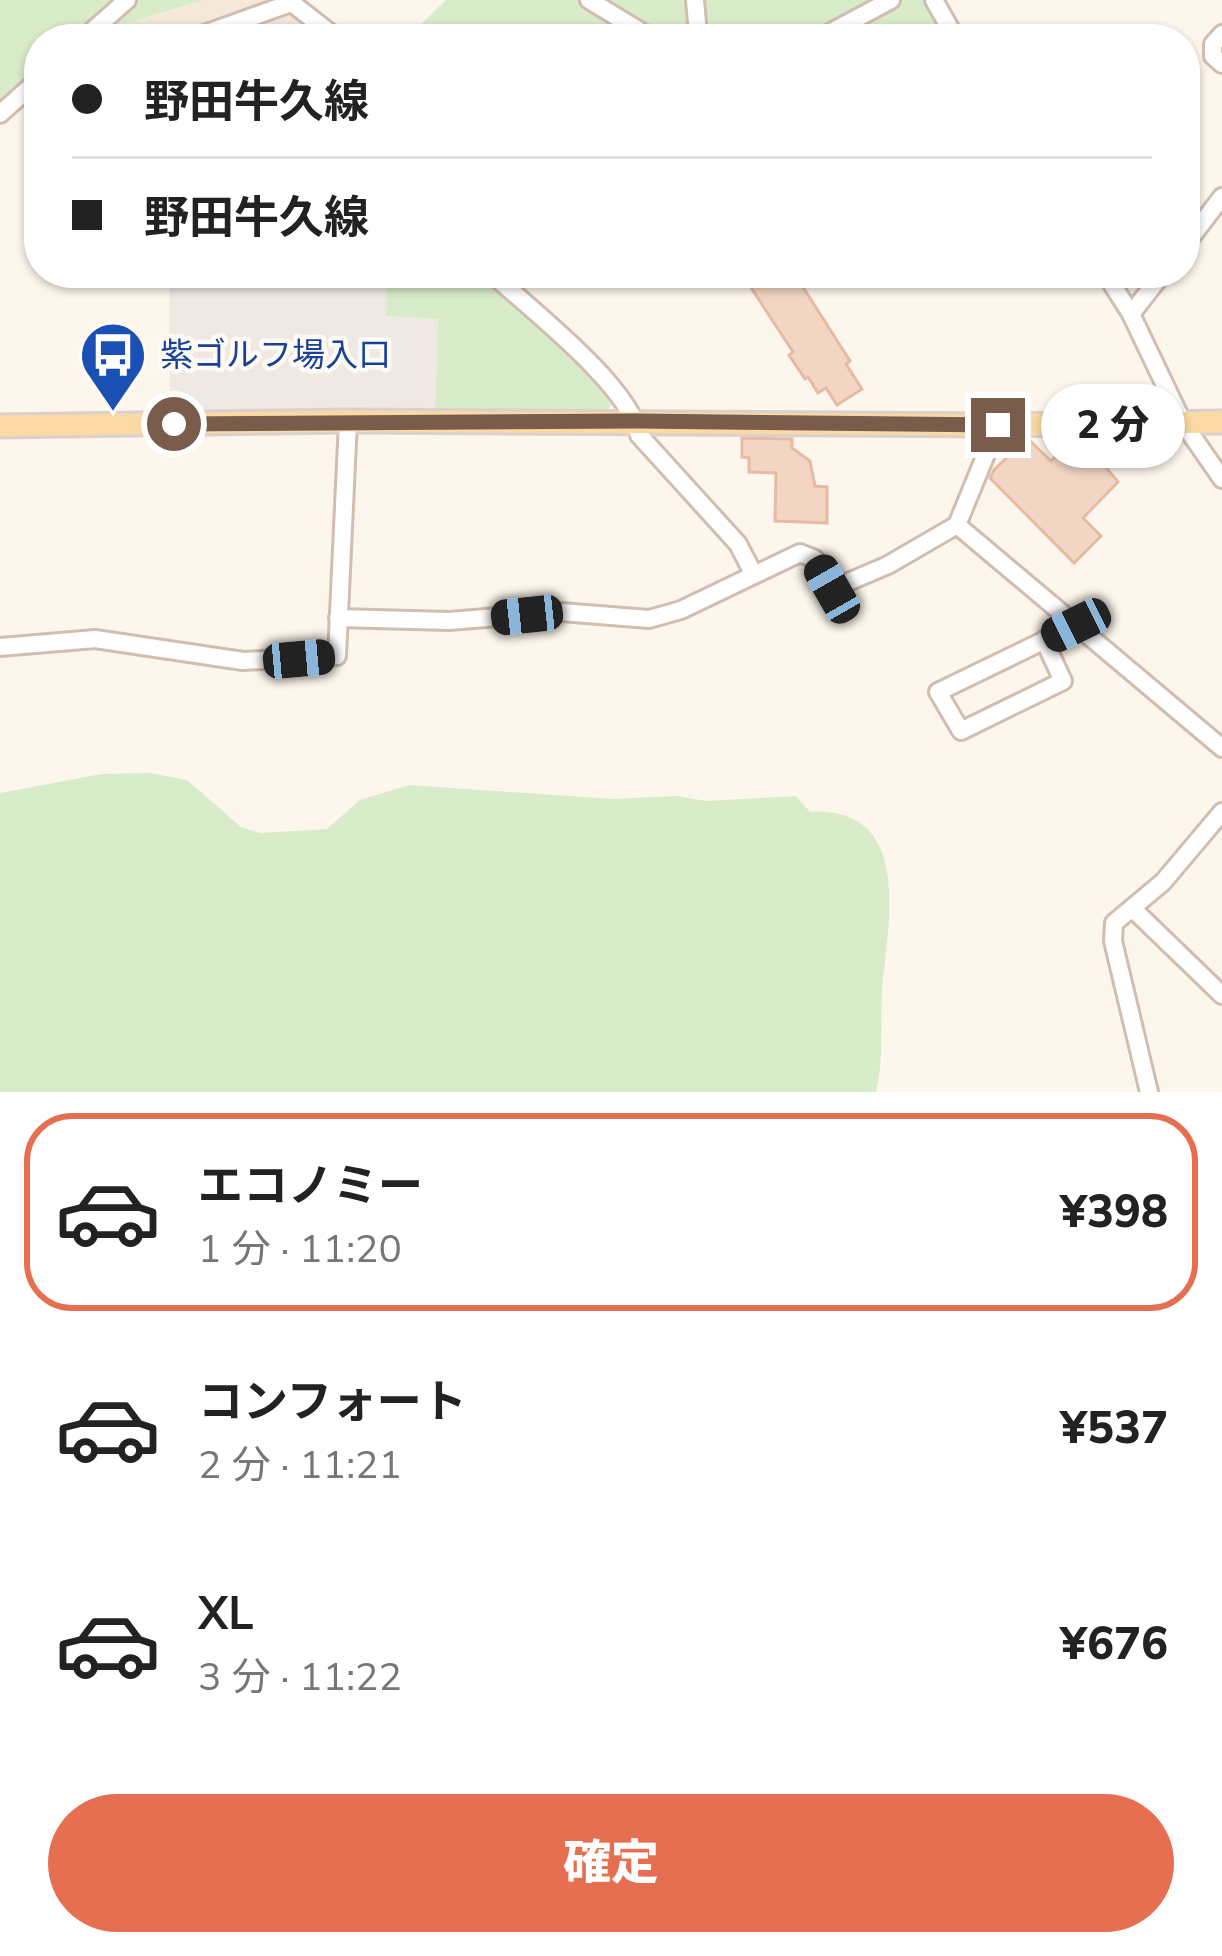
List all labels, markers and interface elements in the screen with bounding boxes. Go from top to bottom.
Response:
text: 野田牛久線 [144,72,369,133]
text: 野田牛久線 [144,188,369,249]
bus stop icon: 紫ゴルフ場入口 [78,320,148,414]
place label: 紫ゴルフ場入口 [160,333,391,378]
callout: 2 分 [1040,383,1184,467]
route start [147,397,201,451]
route end [971,398,1025,452]
text: 2 分 [1076,399,1150,452]
car [798,549,866,629]
car [489,593,565,637]
car [1036,593,1116,657]
car [262,638,336,680]
text: エコノミー [198,1156,423,1217]
icon: car [54,1158,162,1266]
text: ¥398 [1060,1182,1168,1243]
text: 1 分 · 11:20 [198,1223,402,1276]
text: コンフォート [198,1372,467,1433]
icon: car [54,1374,162,1482]
text: ¥537 [1060,1398,1168,1459]
text: 2 分 · 11:21 [198,1439,402,1492]
text: XL [198,1584,254,1645]
icon: car [54,1590,162,1698]
text: ¥676 [1060,1614,1168,1675]
text: 3 分 · 11:22 [198,1651,402,1704]
button: 確定 [48,1794,1174,1932]

